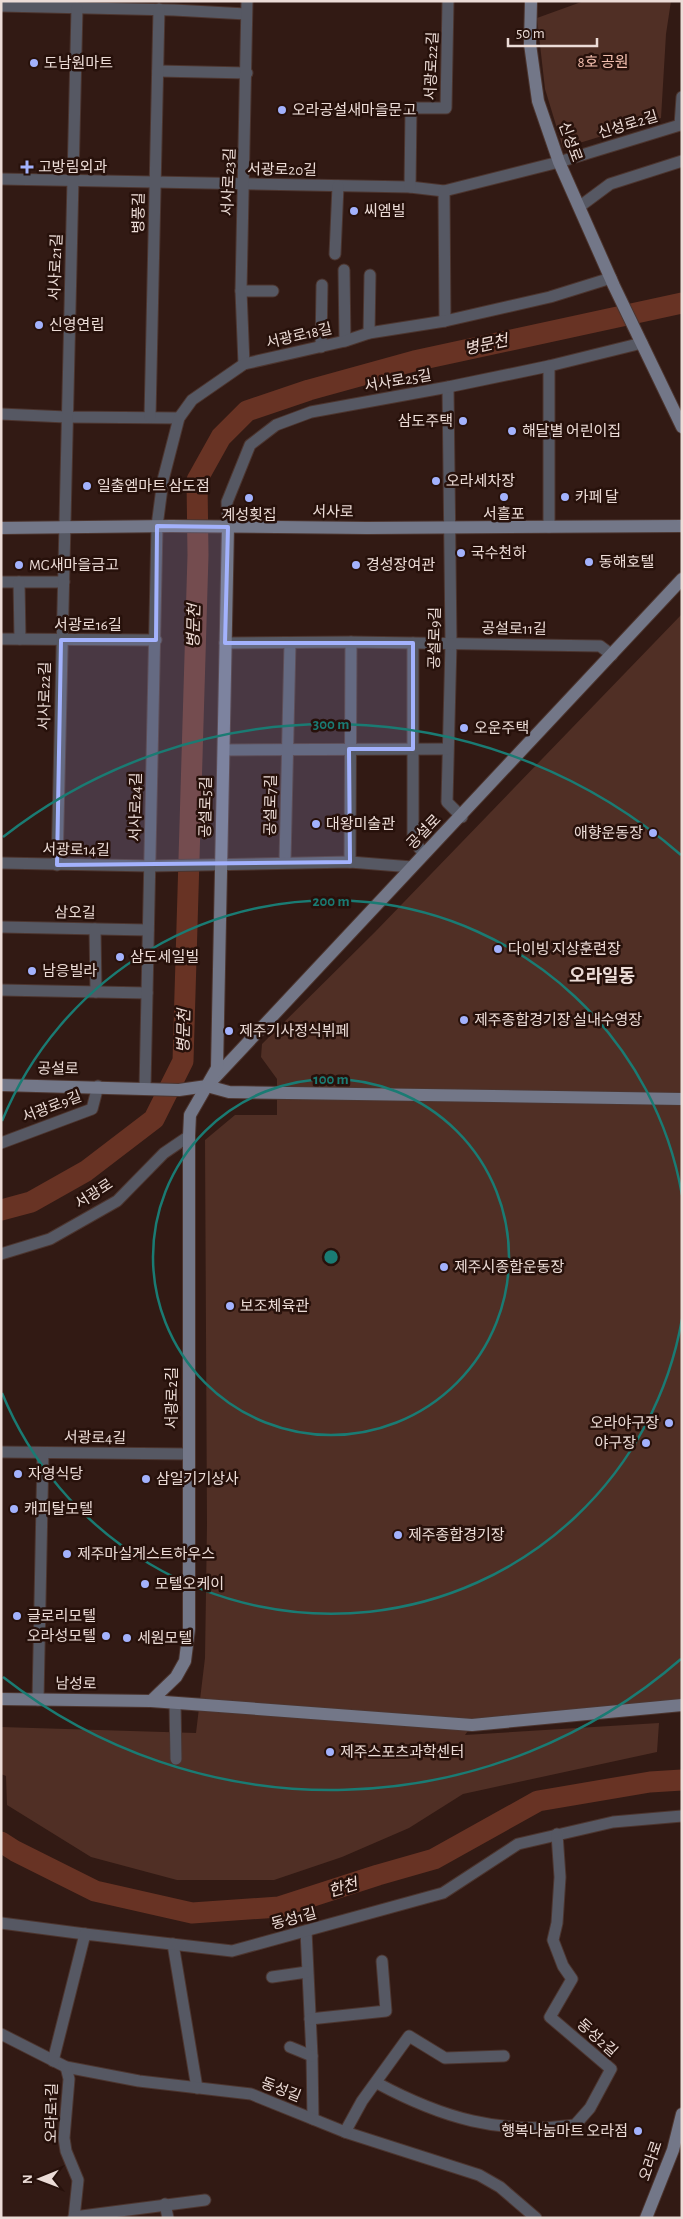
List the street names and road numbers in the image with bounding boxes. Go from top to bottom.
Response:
street label: 서광로22길 [422,31,441,101]
street label: 신성로2길 [596,108,660,141]
street label: 신성로 [556,120,585,164]
street label: 서사로23길 [219,148,238,216]
street label: 서광로20길 [247,161,317,178]
street label: 병풍길 [130,192,147,234]
street label: 서사로21길 [46,233,65,301]
street label: 서광로18길 [264,320,334,351]
street label: 서사로25길 [363,367,433,394]
street label: 서사로 [312,503,354,520]
street label: 공설로9길 [426,607,443,669]
street label: 서광로16길 [54,617,122,633]
street label: 공설로11길 [481,620,547,637]
street label: 서사로22길 [36,661,53,731]
street label: 서사로24길 [127,772,144,842]
street label: 공설로7길 [262,774,279,836]
street label: 공설로5길 [197,776,214,838]
street label: 공설로 [404,811,444,852]
street label: 서광로14길 [42,841,110,858]
street label: 삼오길 [54,904,96,921]
street label: 공설로 [37,1060,79,1077]
street label: 서광로9길 [20,1088,84,1125]
street label: 서광로 [72,1176,115,1212]
street label: 서광로2길 [164,1367,180,1429]
street label: 서광로4길 [64,1429,126,1446]
street label: 남성로 [55,1675,97,1692]
street label: 동성1길 [269,1905,318,1932]
street label: 동성2길 [574,2016,621,2060]
street label: 동성길 [259,2075,303,2104]
street label: 오라로1길 [43,2083,60,2143]
street label: 오라로 [636,2139,665,2183]

